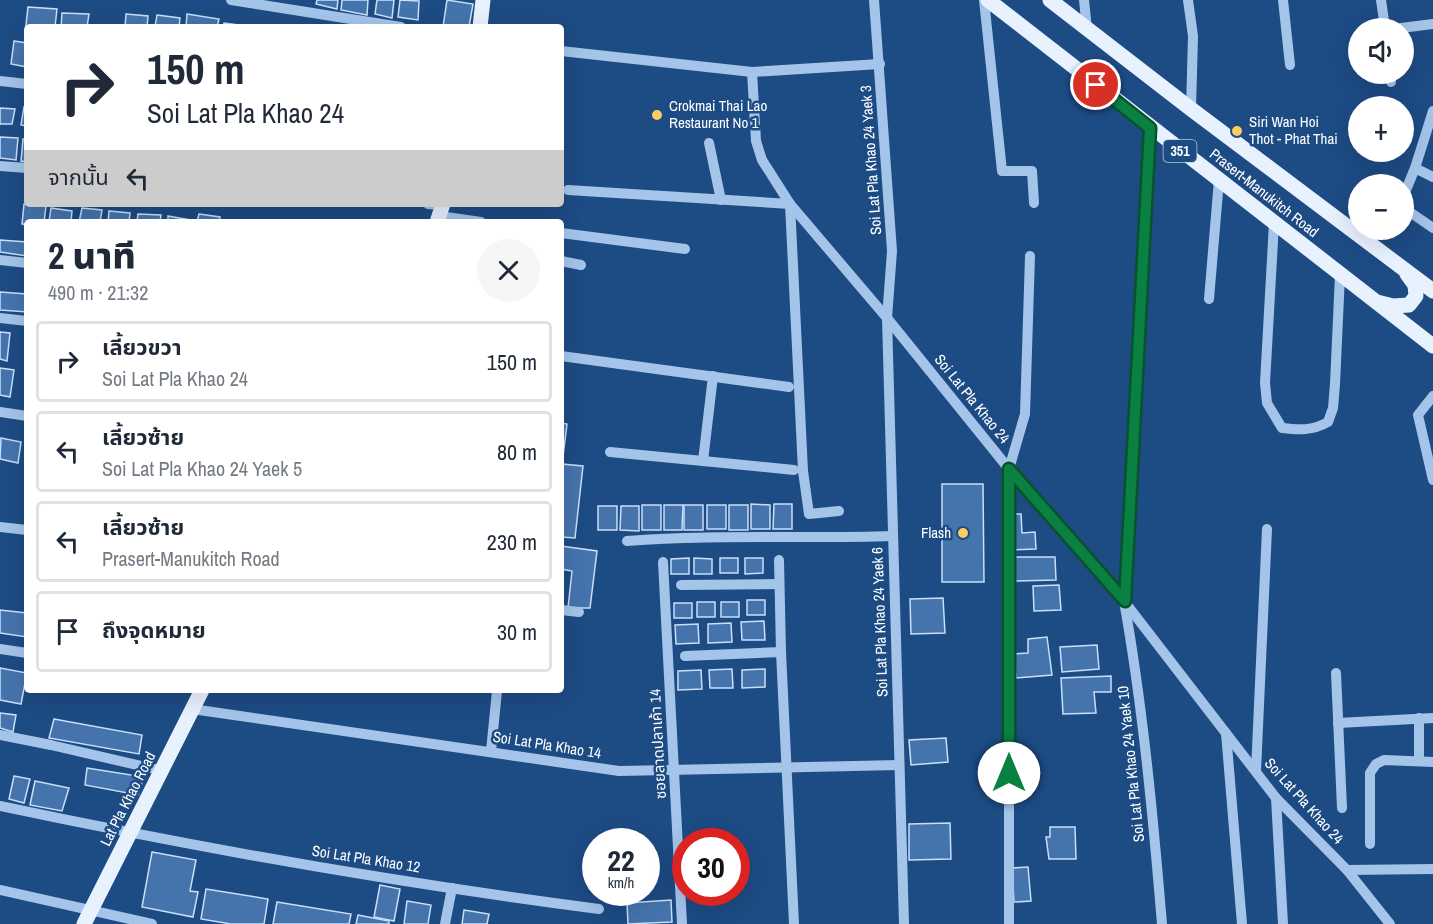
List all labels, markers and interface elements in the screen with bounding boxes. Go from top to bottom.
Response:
map controls [1348,18,1414,240]
button: sound [1348,18,1414,84]
text: 150 m [147,41,245,97]
icon: right [48,48,126,126]
pin [1070,59,1121,110]
icon: arrive [1079,68,1112,101]
street label: Soi Lat Pla Khao 24 Yaek 3 [855,84,886,236]
text: Soi Lat Pla Khao 24 [147,95,344,131]
place label: Crokmai Thai Lao Restaurant No 1 [669,95,767,133]
button: + [1348,96,1414,162]
marker: Crokmai Thai Lao Restaurant No 1 [650,108,664,122]
place label: Siri Wan Hoi Thot - Phat Thai [1249,111,1338,149]
marker: Siri Wan Hoi Thot - Phat Thai [1230,124,1244,138]
road number: 351 [1164,140,1196,162]
street label: Prasert-Manukitch Road [1205,143,1323,242]
text: จากนั้น [48,162,109,192]
icon: left [121,162,154,195]
button: − [1348,174,1414,240]
text: 2 นาที [48,232,136,280]
button: close [477,239,540,302]
text: 490 m · 21:32 [48,279,148,306]
text: เลี้ยวขวา [102,332,182,362]
icon: right [51,345,84,378]
text: 150 m [487,347,537,377]
street label: Soi Lat Pla Khao 24 [930,350,1015,448]
text: Soi Lat Pla Khao 24 [102,365,248,392]
text: เลี้ยวซ้าย [102,422,184,452]
icon: left [51,435,84,468]
text: 80 m [497,437,537,467]
text: Soi Lat Pla Khao 24 Yaek 5 [102,455,302,482]
text: เลี้ยวซ้าย [102,512,184,542]
place label: Flash [921,522,951,543]
icon: left [51,525,84,558]
marker: Flash [956,526,970,540]
text: 230 m [487,527,537,557]
text: Prasert-Manukitch Road [102,545,280,572]
street label: Soi Lat Pla Khao 24 Yaek 6 [866,547,893,697]
icon: arrive [51,615,84,648]
text: ถึงจุดหมาย [102,615,206,645]
text: 30 m [497,617,537,647]
street label: Soi Lat Pla Khao 24 Yaek 10 [1112,685,1149,843]
street label: ซอยลาดปลาเค้า 14 [644,688,671,800]
street label: Soi Lat Pla Khao 14 [491,726,603,763]
position arrow [977,741,1041,805]
street label: Lat Pla Khao Road [95,748,160,850]
street label: Soi Lat Pla Khao 24 [1260,753,1349,848]
speed limit sign: 30 [672,828,750,906]
street label: Soi Lat Pla Khao 12 [310,840,422,877]
text: 22 [607,840,635,880]
text: km/h [608,872,634,893]

